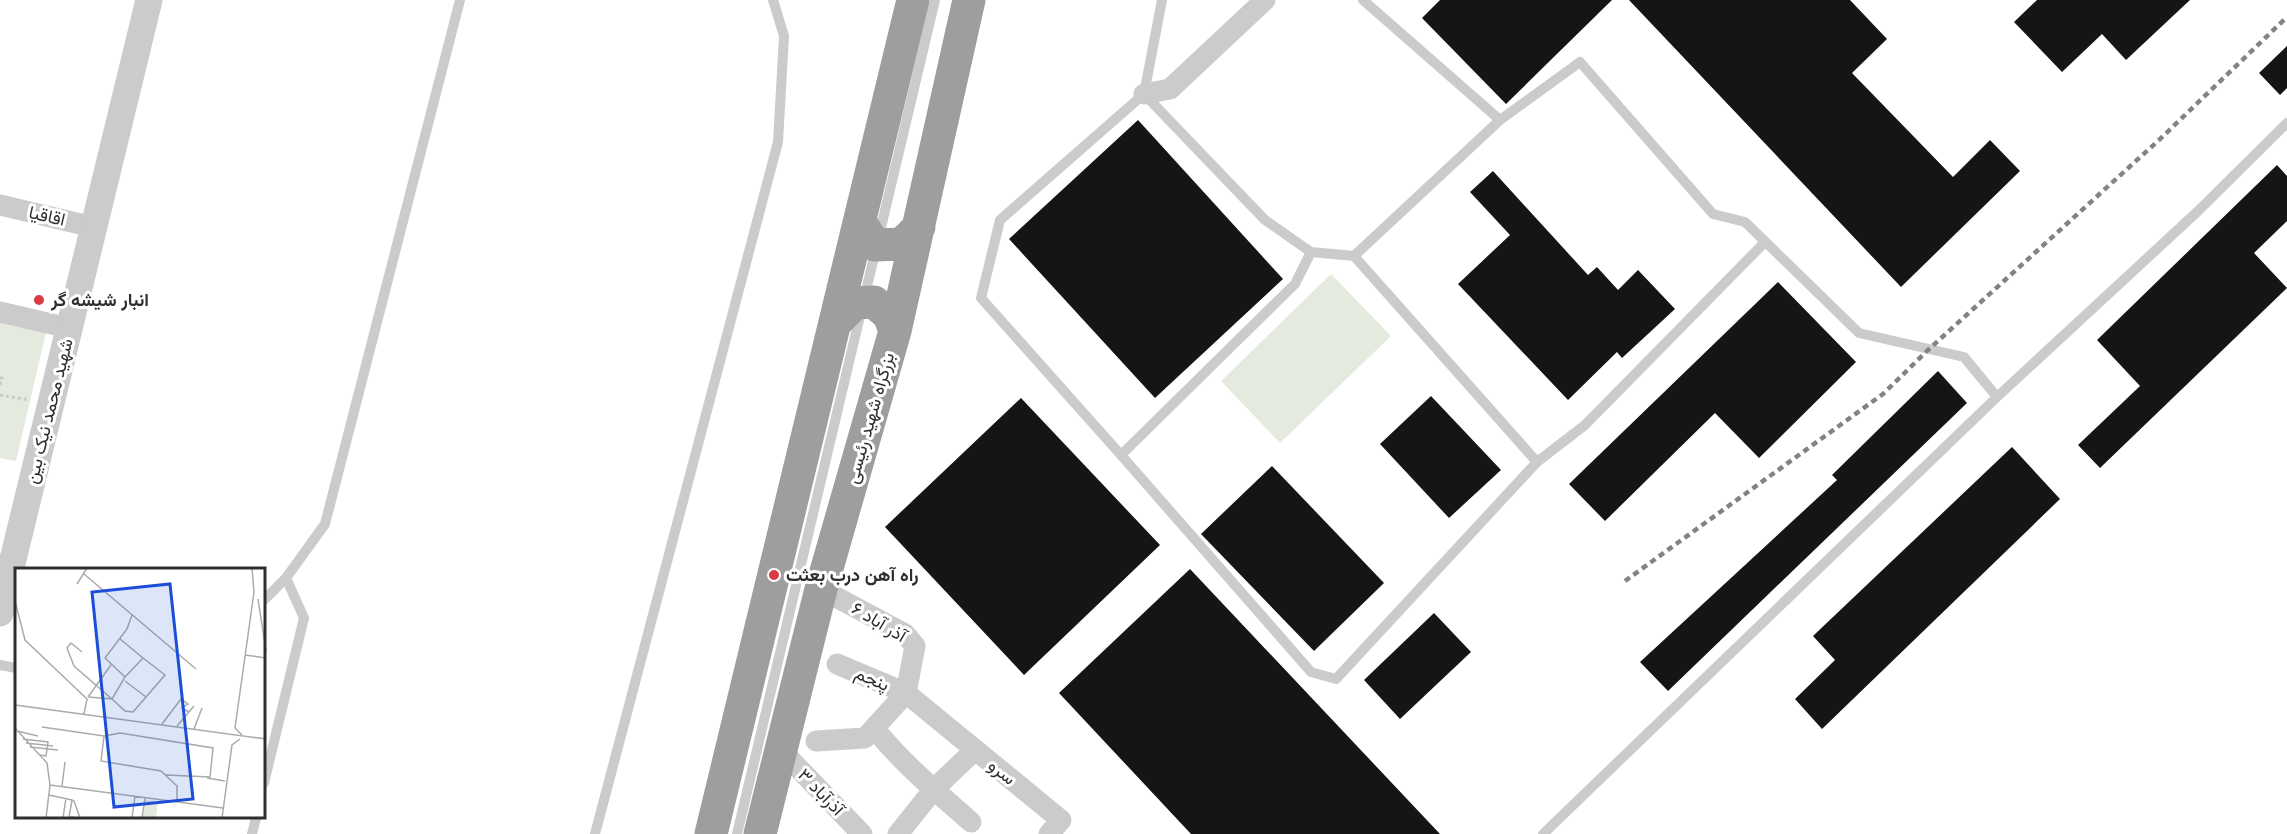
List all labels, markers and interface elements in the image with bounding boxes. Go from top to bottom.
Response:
street label: اقاقیا [27,199,68,231]
place label: انبار شیشه گر [50,287,149,311]
marker: انبار شیشه گر [32,293,46,307]
street label: شهید محمد نیک بین [18,336,78,486]
street label: بزرگراه شهید رئیسی [839,349,899,486]
place label: راه آهن درب بعثت [786,562,919,586]
inset map [15,568,266,819]
marker: راه آهن درب بعثت [767,568,781,582]
street label: آذر آباد ۶ [848,595,913,648]
street label: پنجم [851,660,893,697]
street label: سرو [984,753,1021,790]
street label: ۳ آذرآباد [793,762,851,821]

